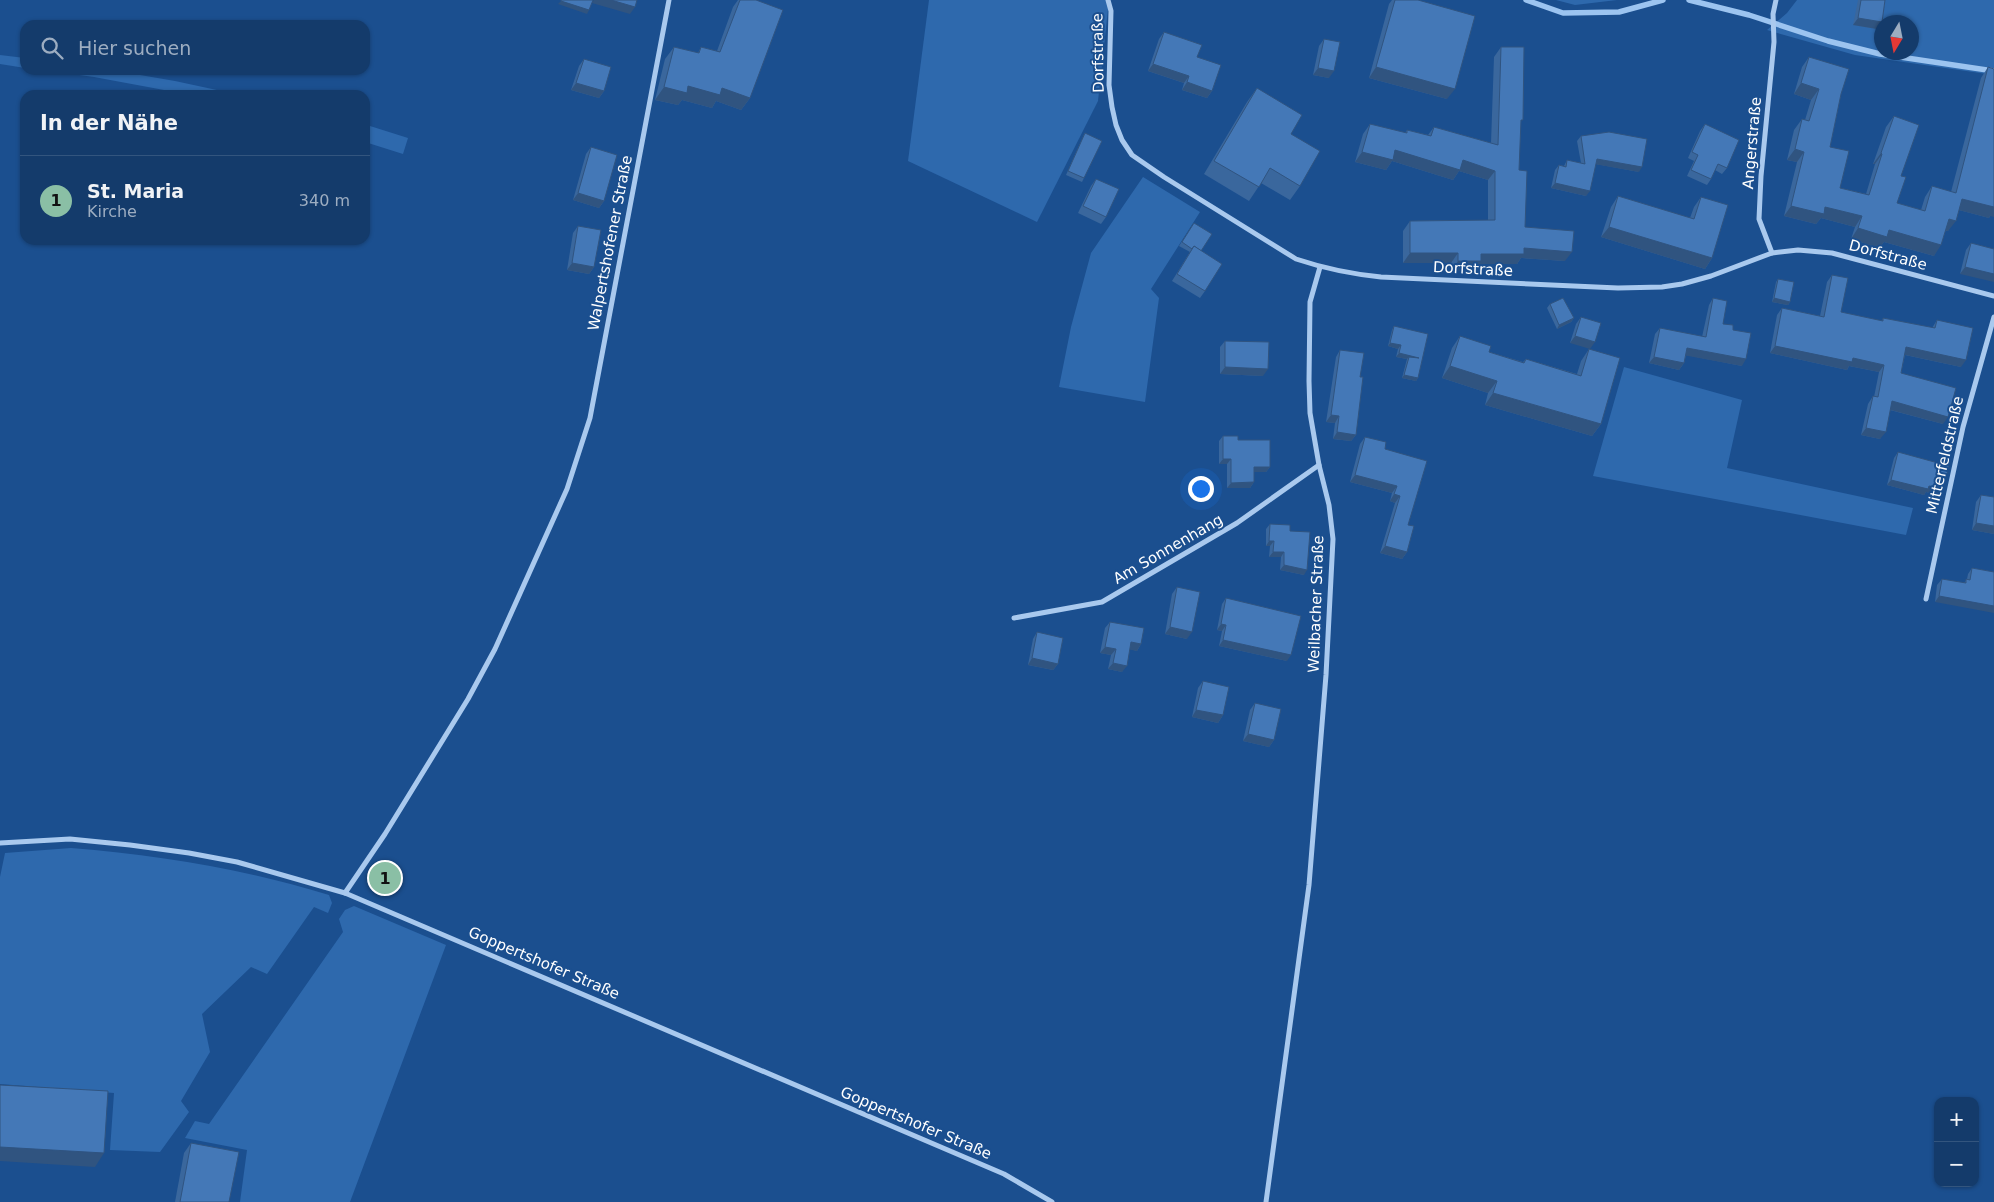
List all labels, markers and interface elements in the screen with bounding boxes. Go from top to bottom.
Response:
street label: Dorfstraße [1088,13,1108,93]
north arrow [1874,15,1919,60]
search box [20,20,370,75]
icon: search [38,34,66,62]
text: Hier suchen [78,37,191,59]
street label: Angerstraße [1739,96,1765,190]
text: In der Nähe [40,111,178,135]
street label: Walpertshofener Straße [584,154,636,332]
text: St. Maria [87,180,184,202]
text: 1 [50,191,62,210]
text: 340 m [299,191,350,210]
text: Kirche [87,202,137,221]
street label: Dorfstraße [1847,236,1929,274]
street label: Dorfstraße [1433,258,1513,280]
street label: Mitterfeldstraße [1923,394,1967,516]
your location [1188,476,1214,502]
street label: Am Sonnenhang [1110,510,1226,588]
street label: Weilbacher Straße [1305,535,1327,673]
pin: 1 [369,859,401,897]
street label: Goppertshofer Straße [466,923,622,1003]
street label: Goppertshofer Straße [838,1083,994,1163]
map controls [1934,1097,1979,1187]
button: + [1934,1097,1979,1142]
button: − [1934,1142,1979,1187]

